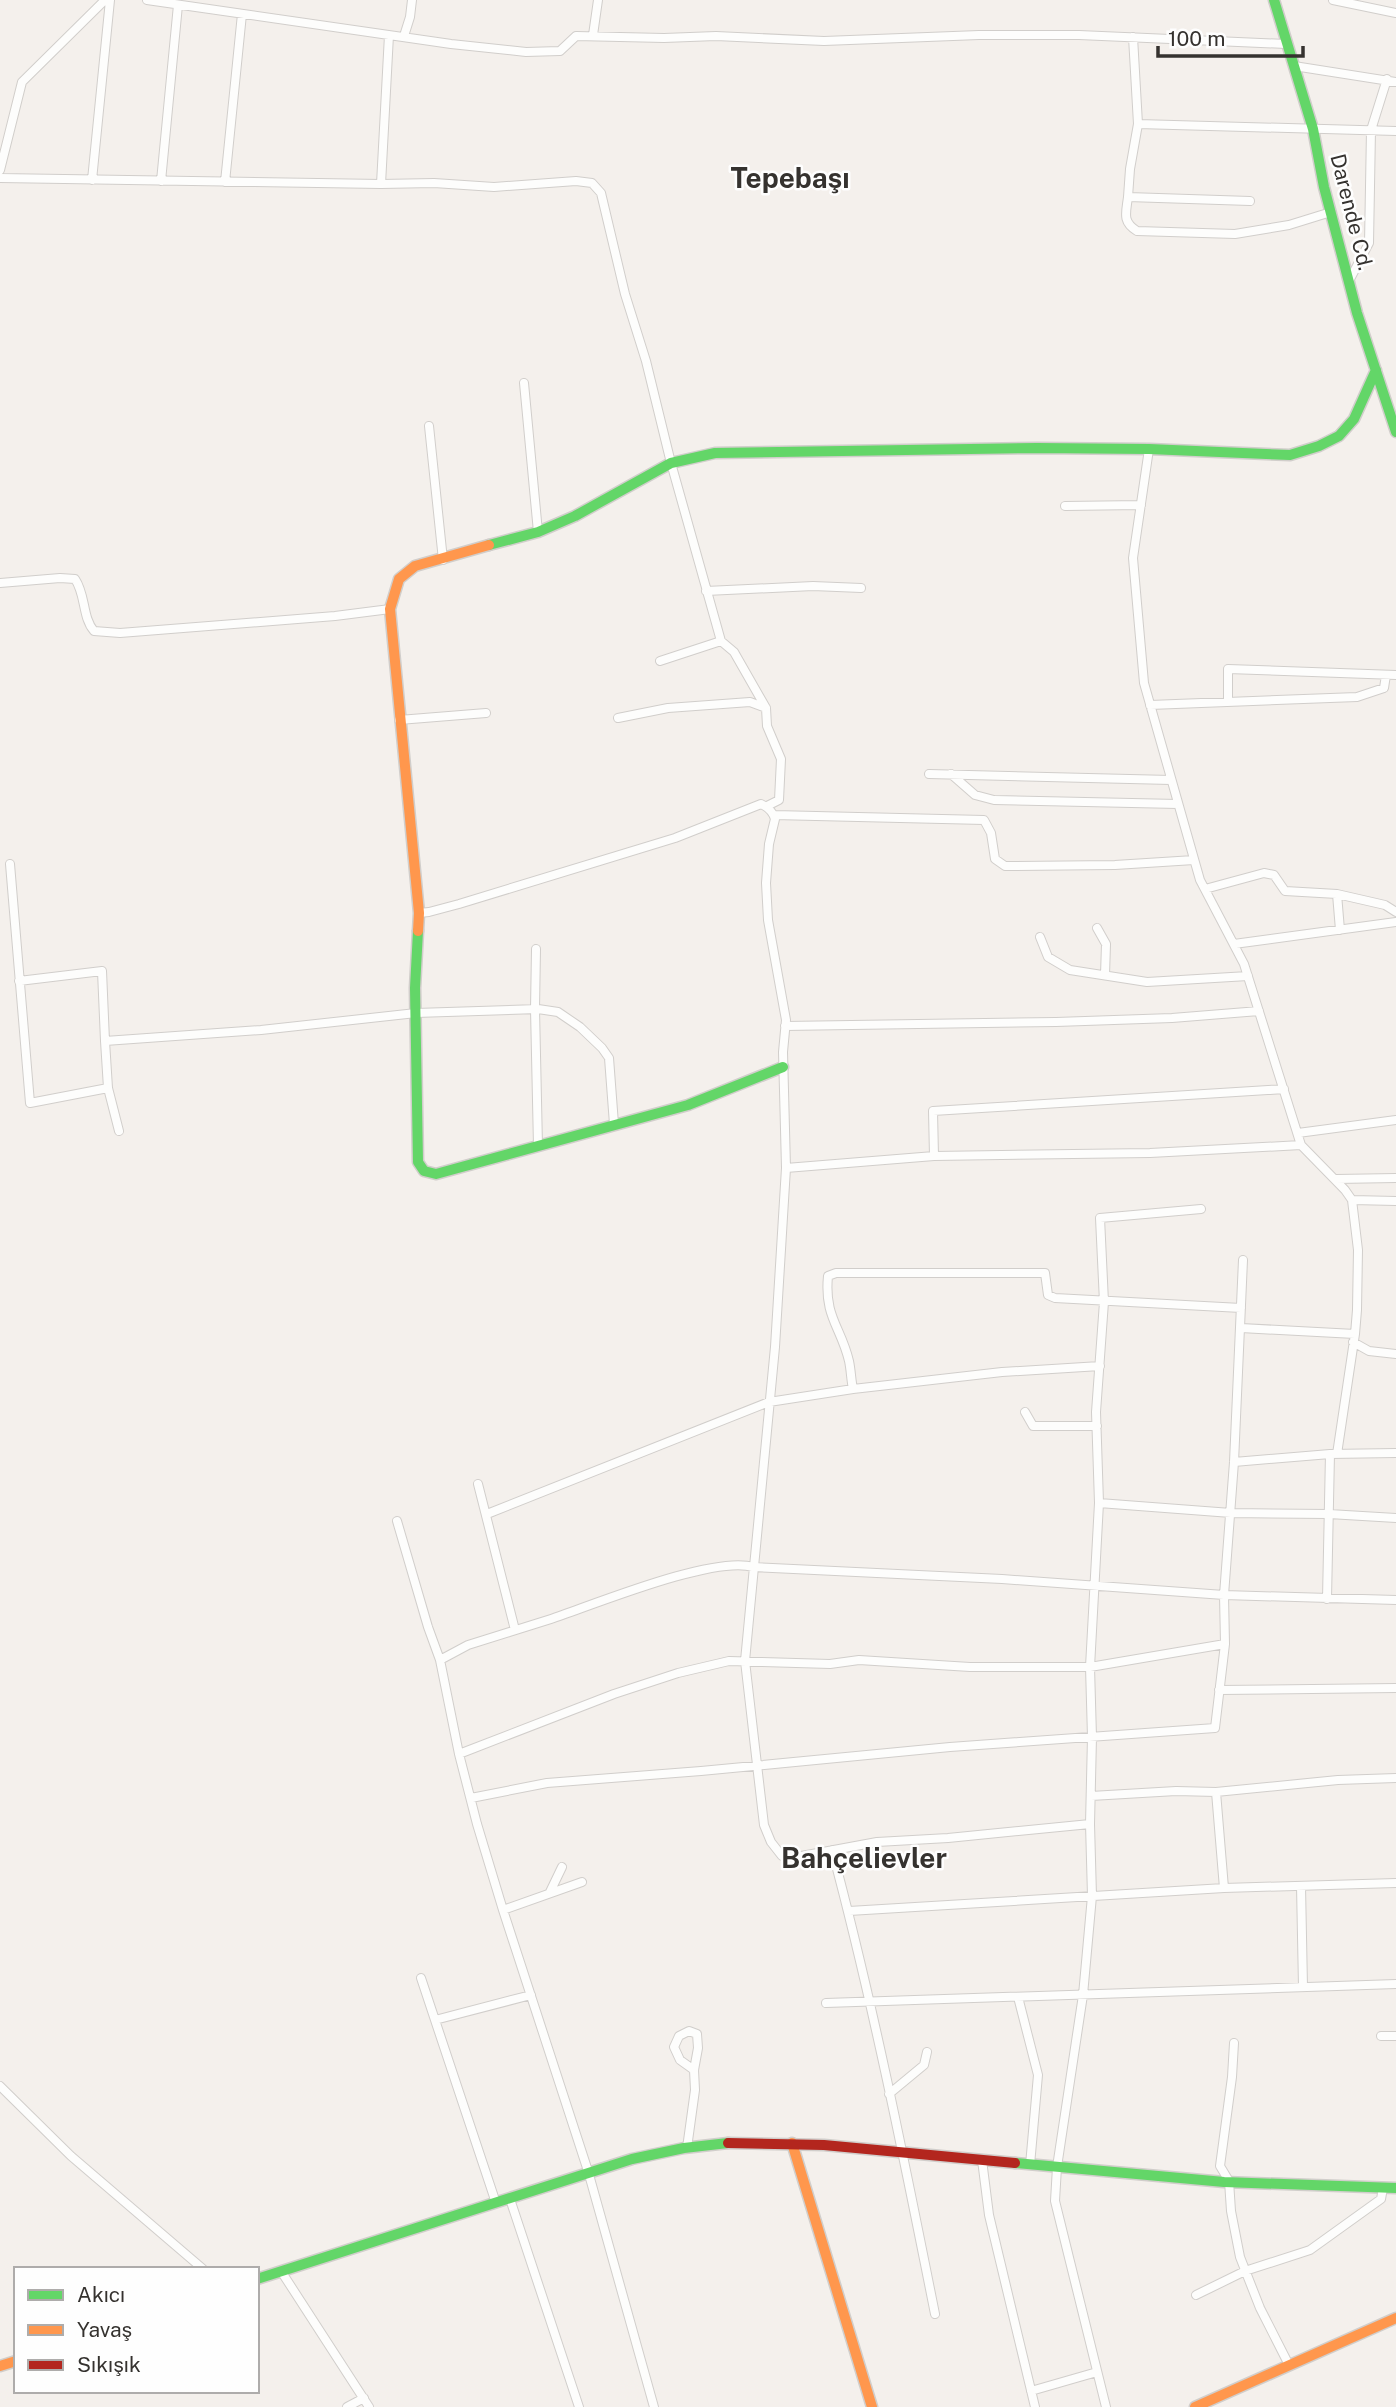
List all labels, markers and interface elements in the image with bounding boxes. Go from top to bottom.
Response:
scale bar [1158,14,1303,58]
text: 100 m [1168,26,1225,51]
street label: Darende Cd. [1325,151,1379,273]
district label: Tepebaşı [730,161,850,194]
district label: Bahçelievler [781,1841,947,1874]
legend [14,2267,259,2393]
text: Akıcı [77,2282,125,2307]
text: Yavaş [77,2317,132,2342]
text: Sıkışık [77,2352,141,2377]

